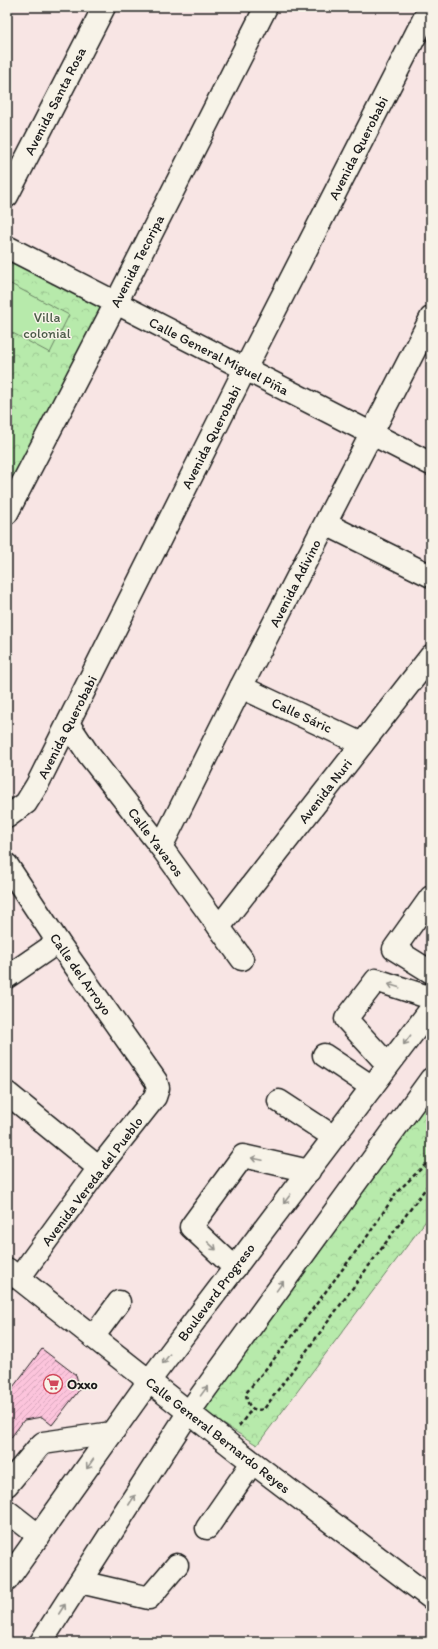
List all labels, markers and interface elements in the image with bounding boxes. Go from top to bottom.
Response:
street label: Avenida Santa Rosa [21,44,90,158]
street label: Avenida Querobabi [325,94,392,203]
street label: Avenida Tecoripa [107,212,168,310]
park label: Villa colonial [23,309,71,342]
street label: Calle General Miguel Piña [146,314,292,399]
street label: Avenida Querobabi [178,383,245,492]
street label: Avenida Adivino [266,536,325,630]
street label: Avenida Querobabi [34,673,101,782]
street label: Calle Sáric [269,694,335,737]
street label: Avenida Nuri [295,756,356,827]
street label: Calle Yavaros [124,804,187,880]
street label: Calle del Arroyo [46,930,115,1019]
one-way arrow [388,982,401,989]
one-way arrow [403,1034,412,1045]
street label: Avenida Vereda del Pueblo [38,1113,147,1249]
one-way arrow [251,1155,264,1163]
one-way arrow [283,1194,291,1205]
street label: Boulevard Progreso [174,1240,259,1345]
one-way arrow [207,1241,217,1251]
one-way arrow [276,1281,284,1292]
one-way arrow [162,1353,170,1364]
supermarket icon: Oxxo [42,1373,64,1395]
street label: Calle General Bernardo Reyes [142,1374,293,1497]
place label: Oxxo [67,1376,98,1393]
one-way arrow [200,1386,208,1397]
one-way arrow [86,1459,94,1470]
one-way arrow [129,1494,137,1506]
one-way arrow [58,1604,66,1615]

